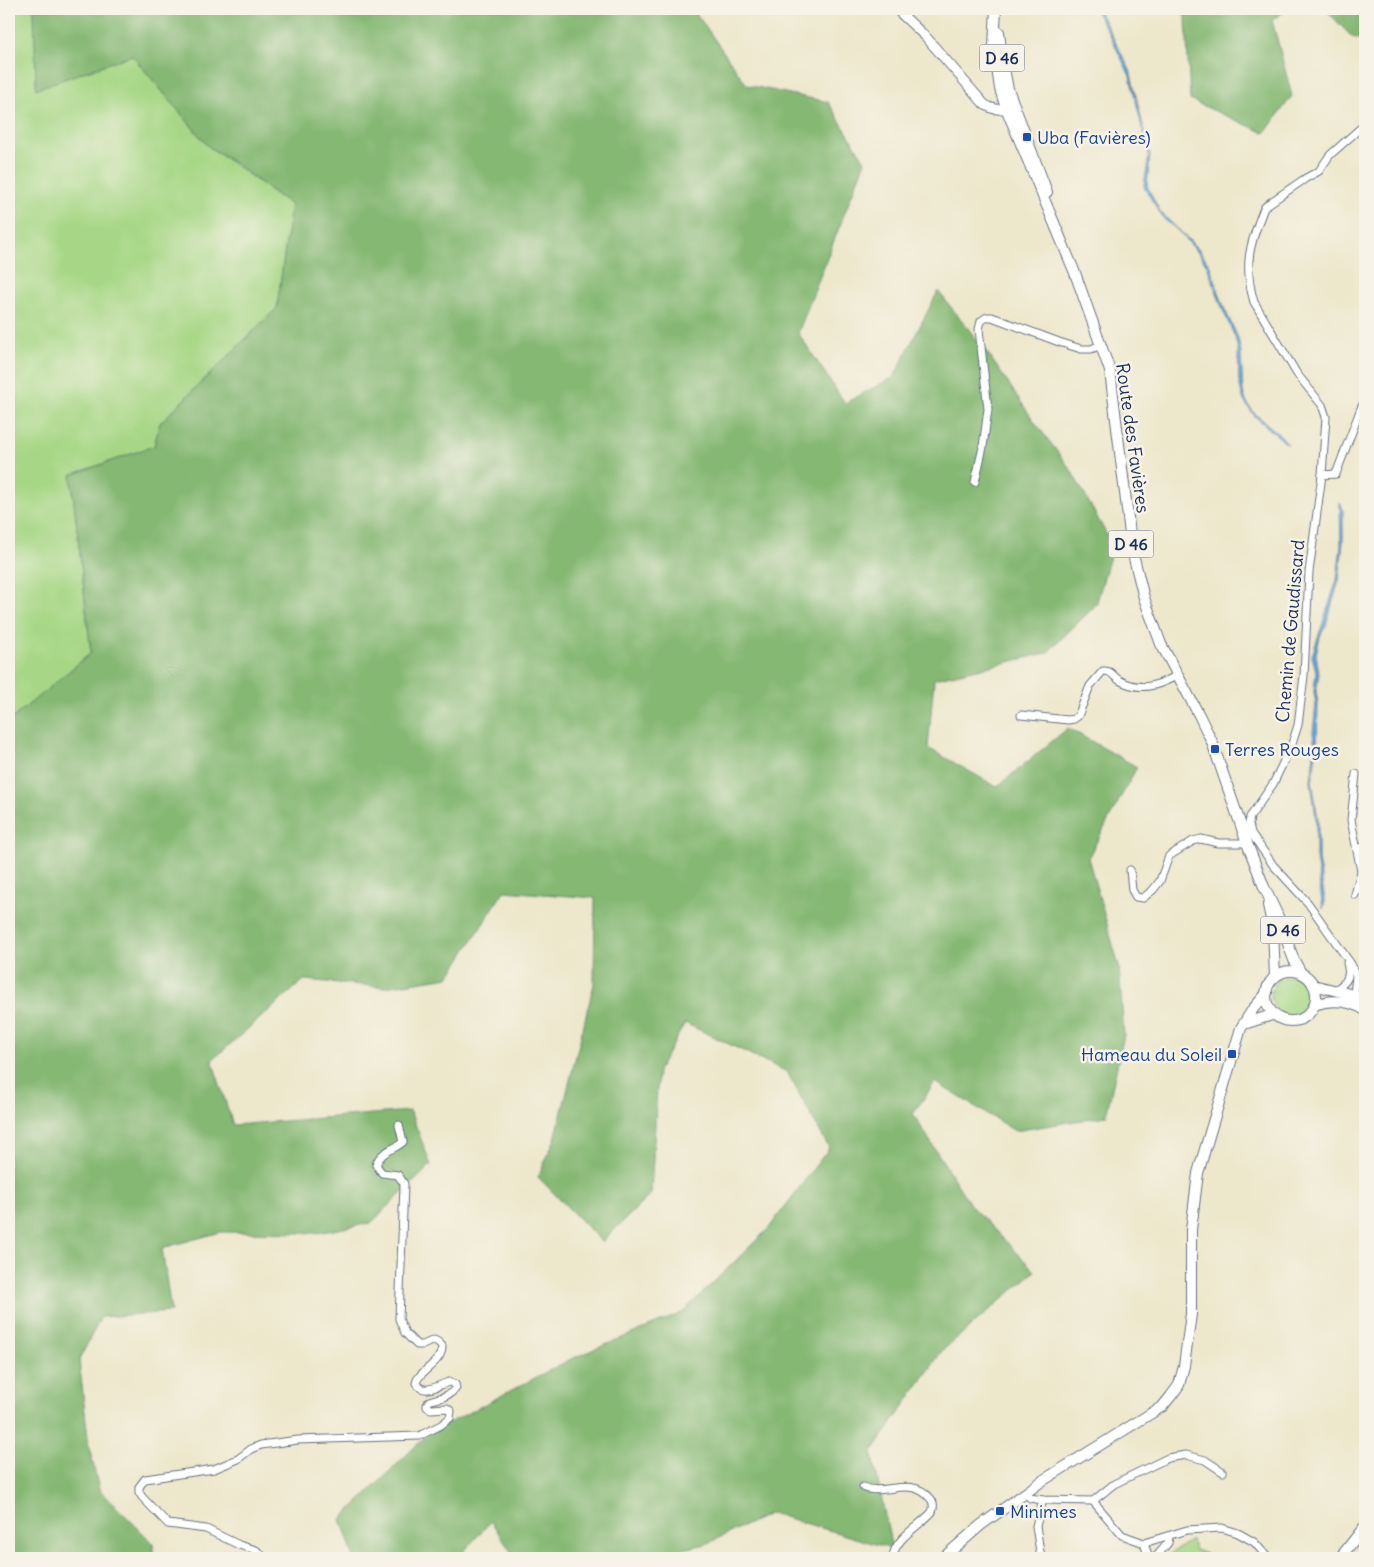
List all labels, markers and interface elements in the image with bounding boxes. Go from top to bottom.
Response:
road number: D 46 [980,44,1024,72]
place label: Uba (Favières) [1037,126,1151,149]
marker: Uba (Favières) [1021,131,1033,143]
street label: Route des Favières [1111,362,1155,514]
road number: D 46 [1108,530,1154,558]
street label: Chemin de Gaudissard [1271,538,1309,723]
place label: Terres Rouges [1225,738,1339,761]
marker: Terres Rouges [1209,743,1221,755]
road number: D 46 [1260,916,1306,944]
place label: Hameau du Soleil [1081,1043,1222,1066]
marker: Hameau du Soleil [1226,1048,1238,1060]
place label: Minimes [1010,1500,1077,1523]
marker: Minimes [994,1505,1006,1517]

